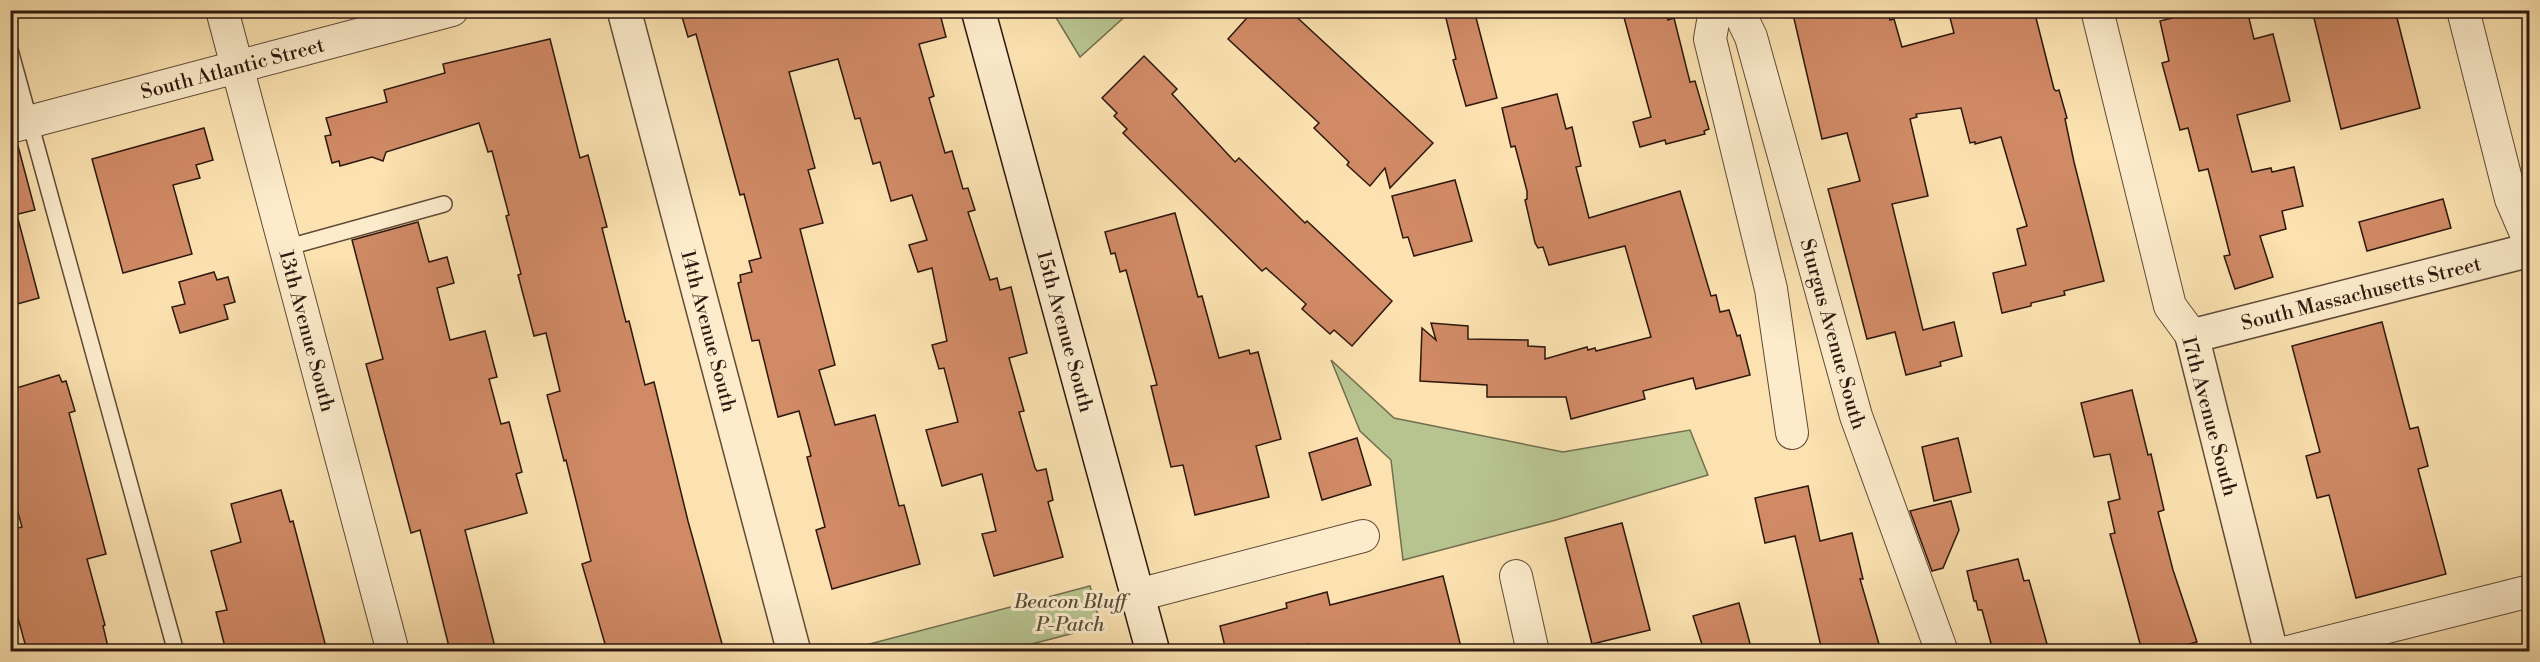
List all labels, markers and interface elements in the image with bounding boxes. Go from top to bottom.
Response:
street label: South Atlantic Street [138,33,327,106]
street label: Sturgus Avenue South [1794,236,1871,433]
street label: 13th Avenue South [272,248,340,415]
street label: 14th Avenue South [674,248,741,415]
street label: 15th Avenue South [1030,248,1098,415]
street label: South Massachusetts Street [2239,252,2484,337]
street label: 17th Avenue South [2175,334,2242,499]
park label: Beacon Bluff P-Patch [1013,590,1131,638]

